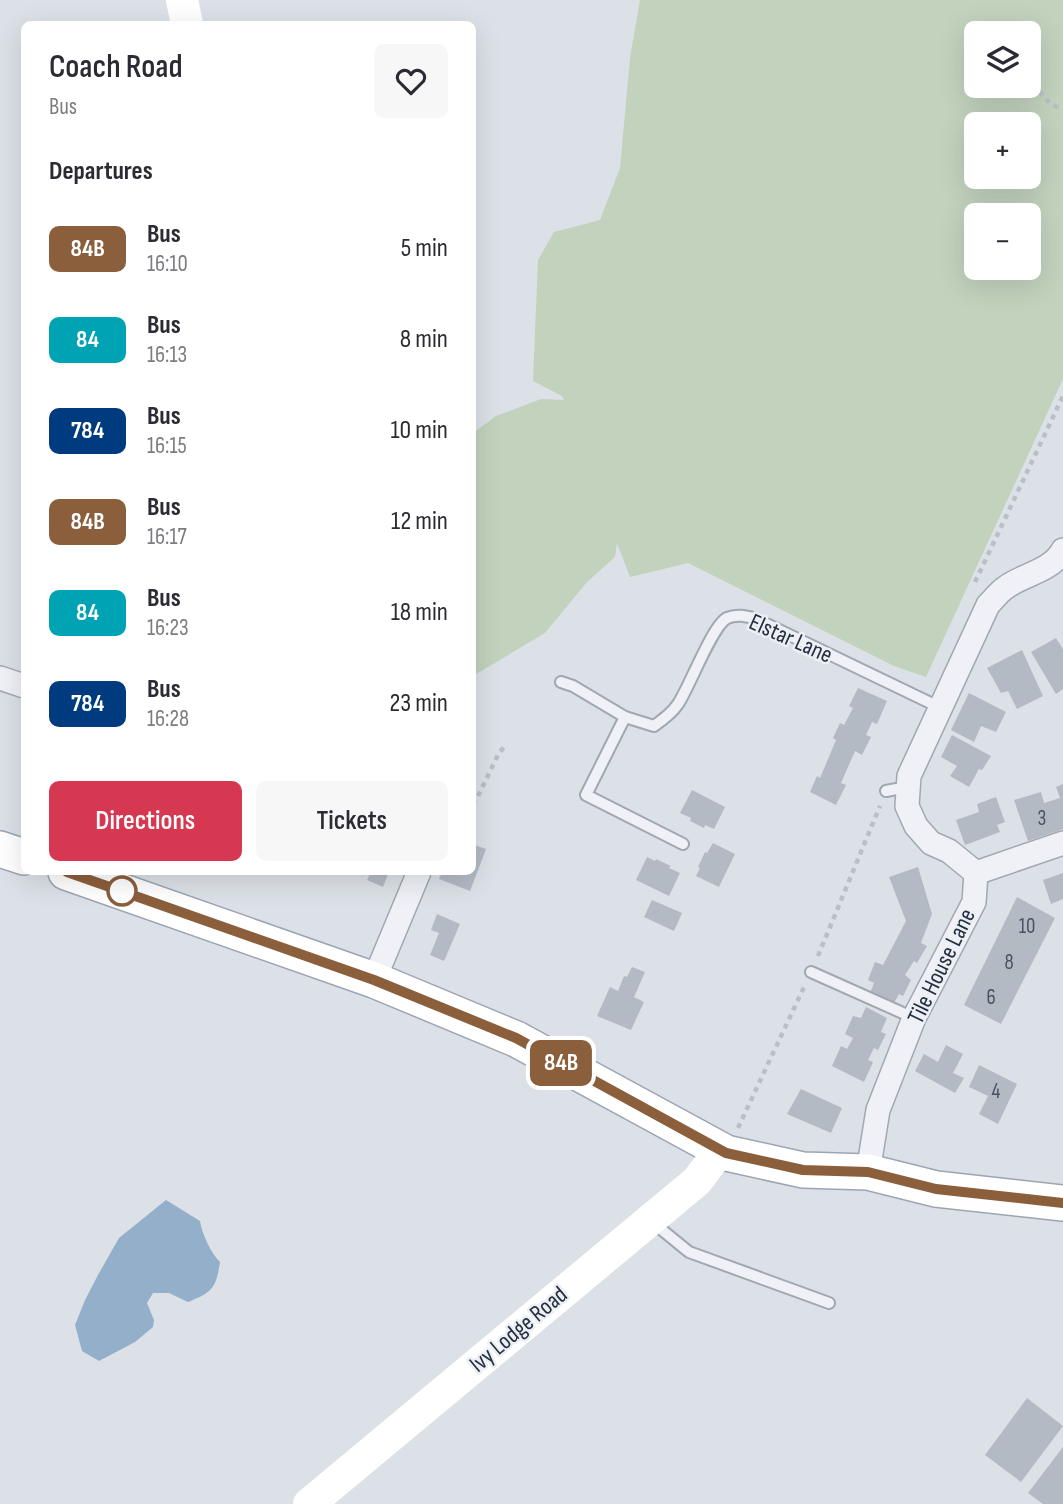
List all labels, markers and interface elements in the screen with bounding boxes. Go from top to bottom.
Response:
map controls [964,21,1041,280]
button: layers [964,21,1041,98]
button: heart [374,44,448,118]
text: Coach Road [49,47,183,87]
text: Bus [49,93,77,121]
button: + [964,112,1041,189]
text: Departures [49,156,153,187]
button: − [964,203,1041,280]
text: Bus [147,219,181,250]
text: 5 min [401,233,448,264]
text: 84B [70,234,105,263]
text: 16:10 [147,250,188,278]
text: Bus [147,310,181,341]
text: 8 min [400,324,448,355]
text: 84 [76,325,99,354]
text: 16:13 [147,341,187,369]
text: Bus [147,401,181,432]
text: 10 min [391,415,448,446]
text: 784 [71,416,104,445]
text: 16:15 [147,432,187,460]
text: Bus [147,492,181,523]
text: 12 min [391,506,448,537]
text: 84B [70,507,105,536]
text: 16:17 [147,523,187,551]
text: Bus [147,583,181,614]
text: 18 min [391,597,448,628]
text: 84 [76,598,99,627]
street label: Elstar Lane [745,607,837,670]
text: 16:23 [147,614,189,642]
text: Bus [147,674,181,705]
text: 23 min [390,688,448,719]
text: 784 [71,689,104,718]
text: 16:28 [147,705,189,733]
button: Directions [49,781,242,861]
button: Tickets [256,781,448,861]
house number: 3 [1038,806,1046,831]
unlabelled marker [107,876,137,906]
street label: Tile House Lane [901,904,982,1029]
house number: 10 [1019,914,1035,939]
house number: 8 [1004,950,1014,975]
house number: 6 [986,985,996,1010]
line badge: 84B [521,1040,601,1086]
text: 84B [544,1048,578,1077]
house number: 4 [992,1079,1001,1104]
street label: Ivy Lodge Road [464,1280,573,1379]

